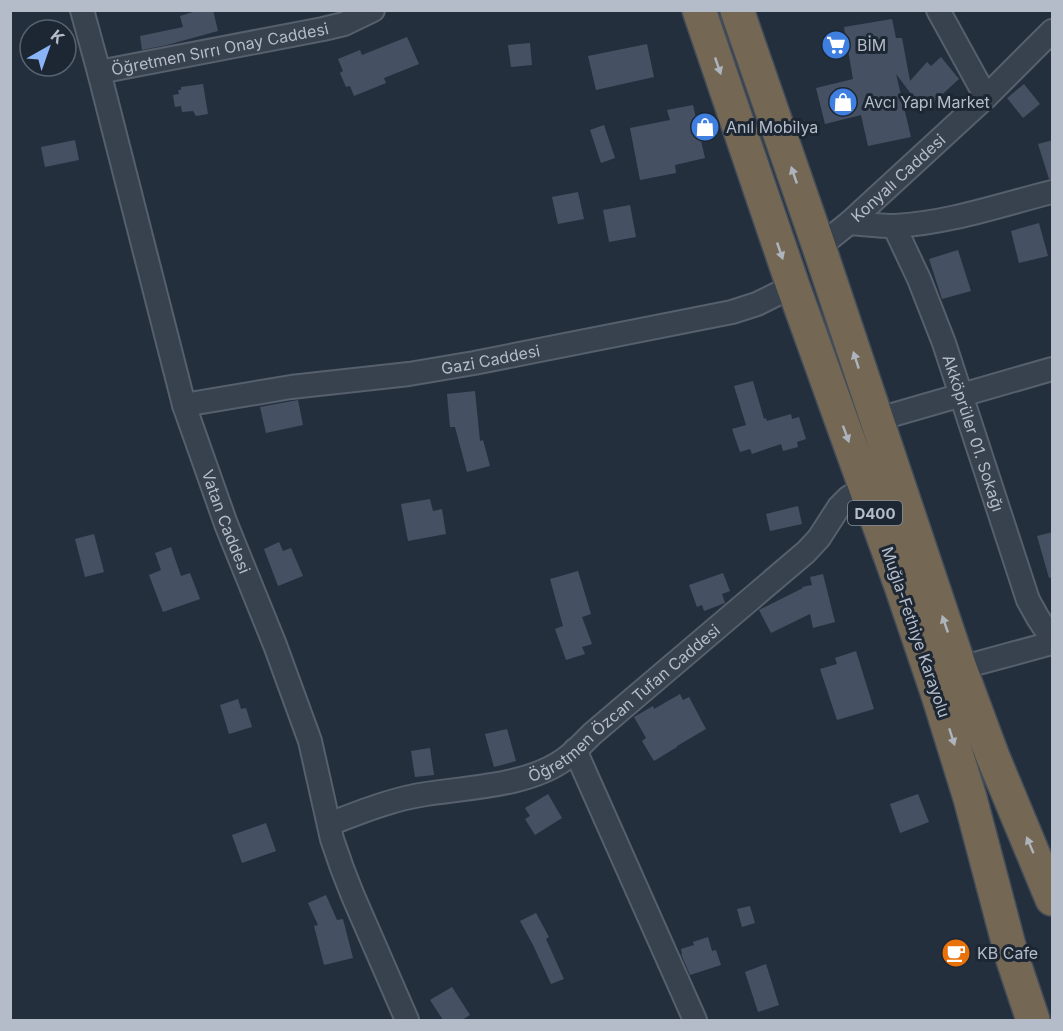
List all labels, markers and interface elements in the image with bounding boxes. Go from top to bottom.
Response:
north arrow [18,18,78,78]
street label: Öğretmen Sırrı Onay Caddesi [110,18,330,79]
text: K [47,25,69,48]
supermarket icon: BİM [820,29,852,61]
place label: BİM [857,35,886,55]
one-way arrow [714,57,723,75]
shop icon: Avcı Yapı Market [827,86,859,118]
place label: Avcı Yapı Market [864,92,990,112]
shop icon: Anıl Mobilya [689,111,721,143]
place label: Anıl Mobilya [726,117,818,137]
street label: Konyalı Caddesi [847,130,949,226]
one-way arrow [788,166,798,184]
one-way arrow [776,242,786,260]
street label: Gazi Caddesi [440,340,542,378]
one-way arrow [851,351,860,369]
street label: Akköprüler 01. Sokağı [938,352,1008,514]
one-way arrow [842,425,852,443]
street label: Vatan Caddesi [198,467,255,576]
road number: D400 [848,501,902,525]
street label: Muğla-Fethiye Karayolu [877,544,955,720]
one-way arrow [940,615,949,633]
street label: Öğretmen Özcan Tufan Caddesi [525,620,724,786]
one-way arrow [948,728,957,746]
one-way arrow [1025,836,1035,854]
cafe icon: KB Cafe [940,937,972,969]
place label: KB Cafe [977,943,1038,963]

